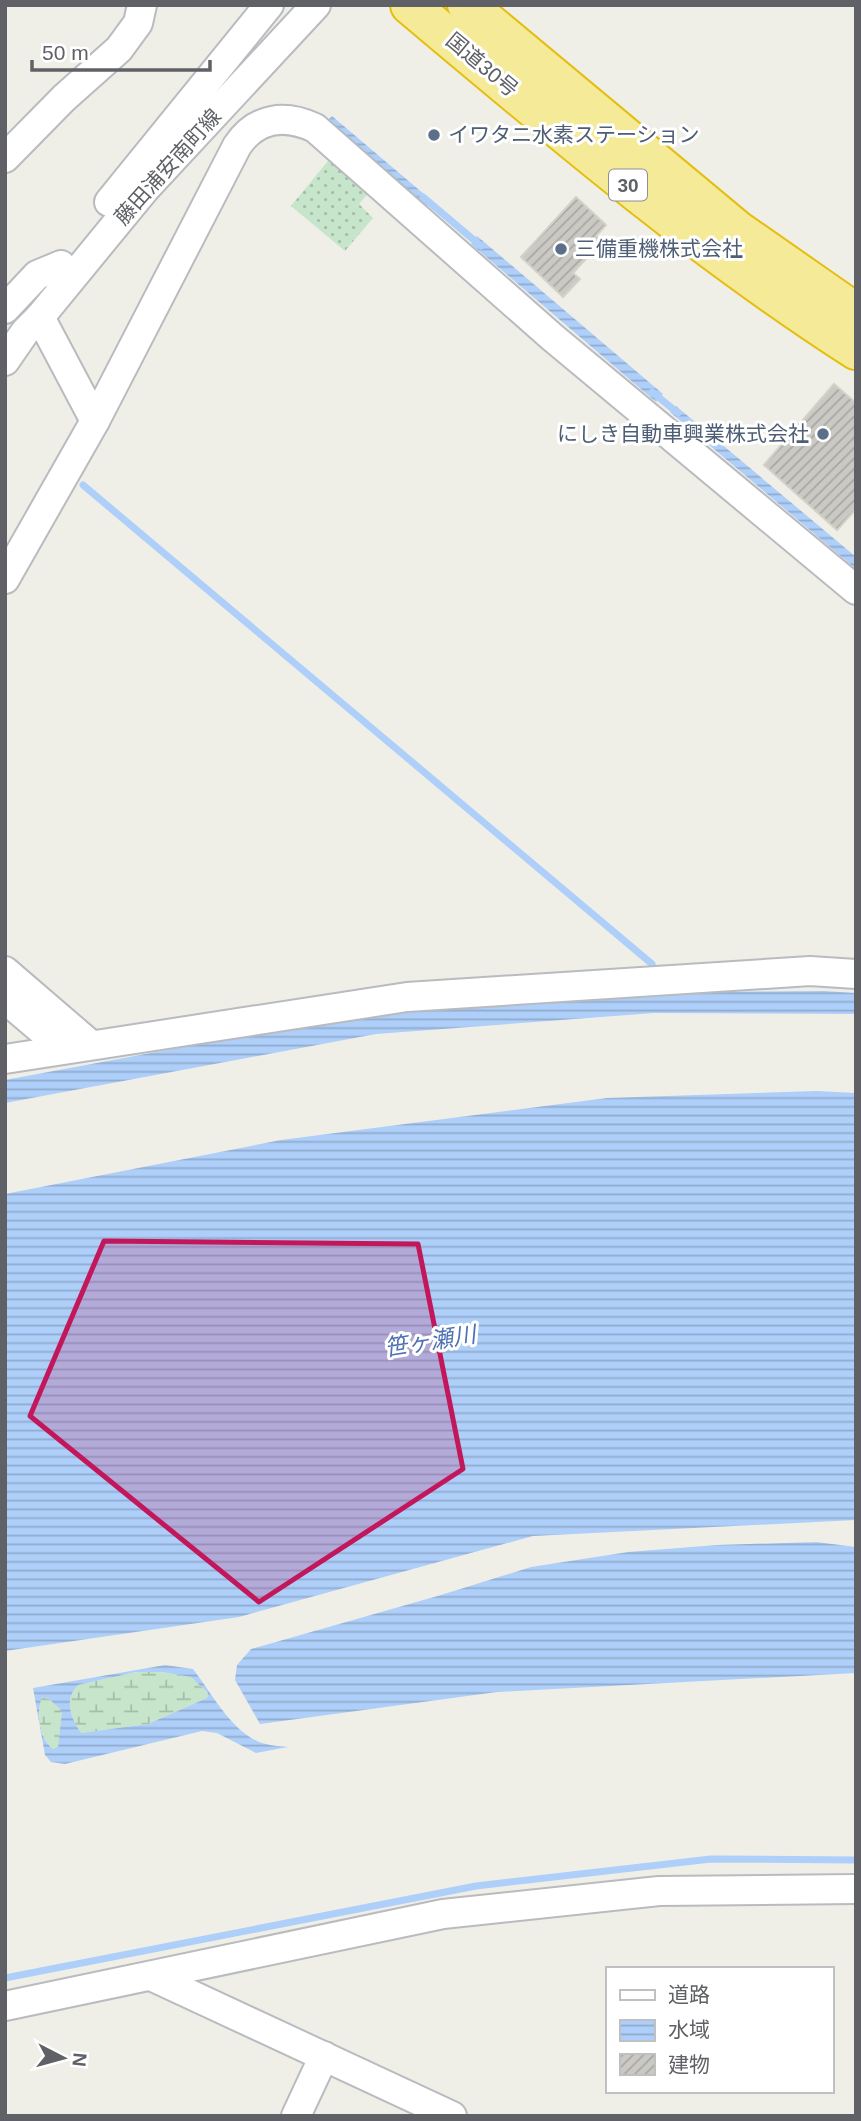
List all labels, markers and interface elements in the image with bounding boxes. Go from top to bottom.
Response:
scale bar [32,28,210,72]
street label: 国道30号 [442,28,523,101]
text: 50 m [42,41,89,64]
street label: 藤田浦安南町線 [110,104,225,229]
place label: イワタニ水素ステーション [448,123,700,146]
marker: イワタニ水素ステーション [426,127,442,143]
road number: 30 [609,169,647,200]
place label: 三備重機株式会社 [575,237,743,260]
marker: 三備重機株式会社 [553,241,569,257]
place label: にしき自動車興業株式会社 [557,422,809,445]
marker: にしき自動車興業株式会社 [815,426,831,442]
water label: 笹ヶ瀬川 [383,1320,480,1361]
legend [606,1967,833,2093]
text: 道路 [668,1983,710,2006]
text: 水域 [668,2018,710,2041]
north arrow [28,2023,98,2093]
text: N [68,2052,91,2068]
text: 建物 [668,2053,710,2076]

